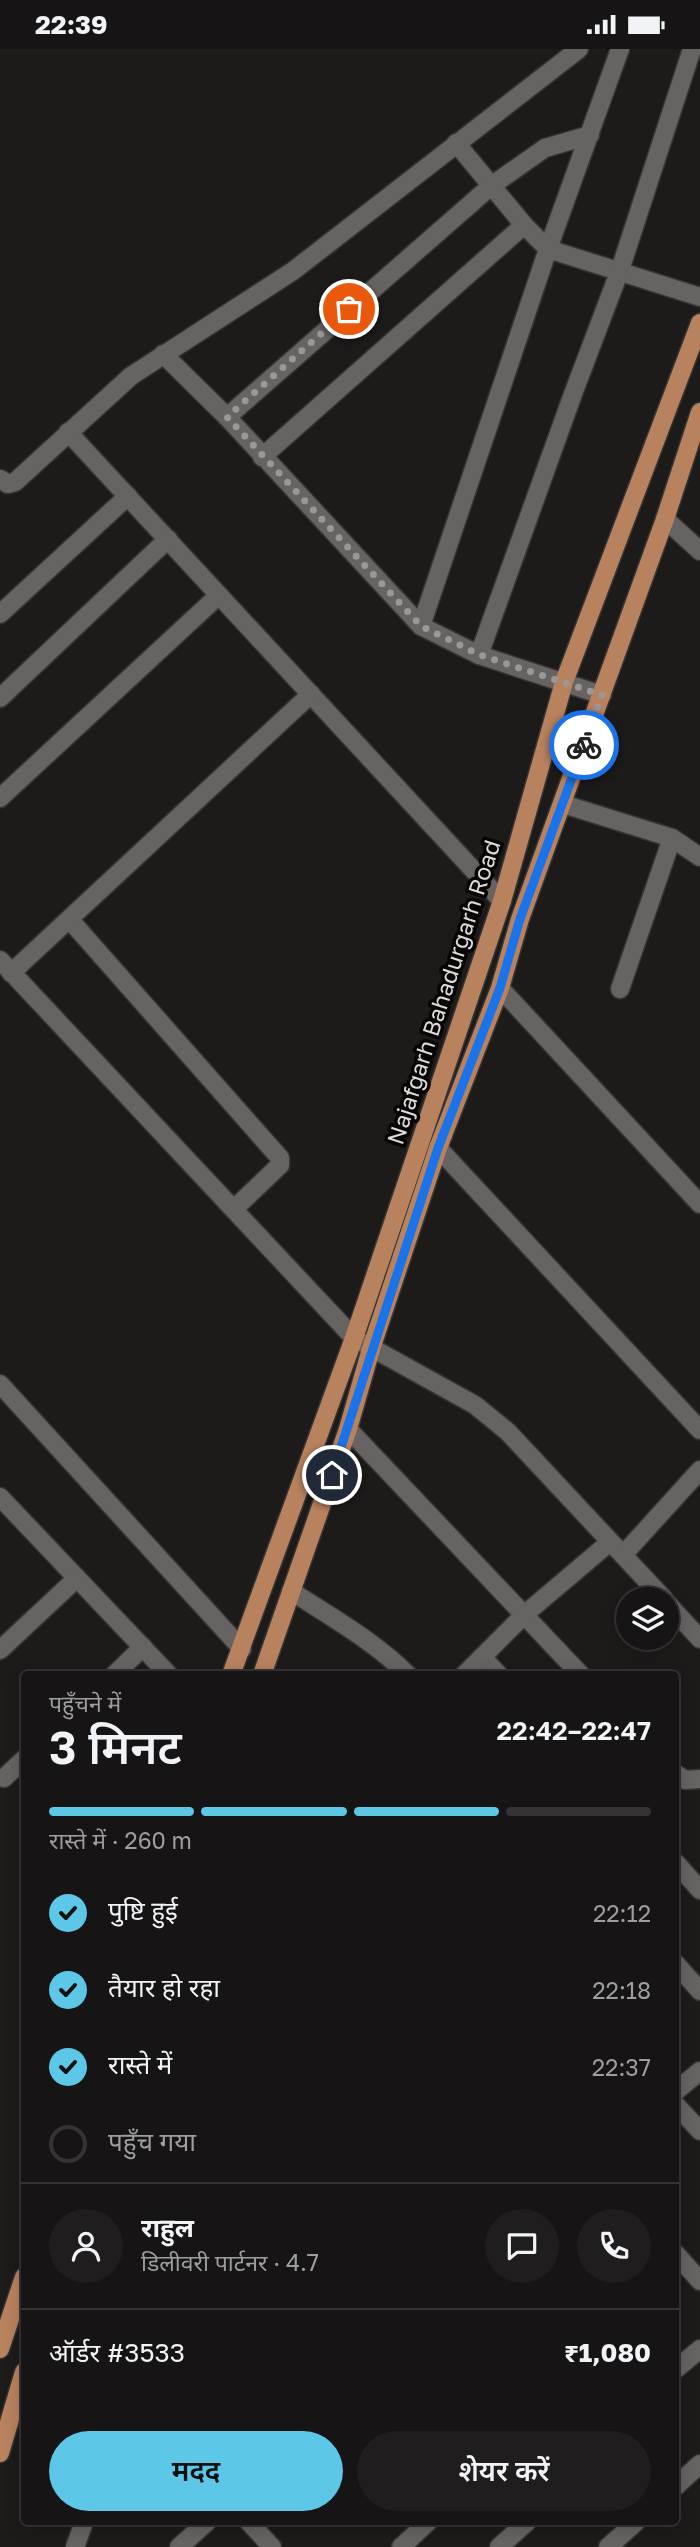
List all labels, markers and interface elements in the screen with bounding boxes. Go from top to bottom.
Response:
text: 22:39 [35,9,107,40]
pin [319,279,379,339]
icon: bag [330,290,368,328]
courier [549,710,619,780]
icon: bike [565,726,603,764]
street label: Najafgarh Bahadurgarh Road [380,836,506,1148]
pin [302,1445,362,1505]
icon: home [313,1456,351,1494]
map controls [616,1587,679,1650]
button: layers [616,1587,679,1650]
text: पहुँचने में [49,1689,121,1717]
text: 22:42–22:47 [497,1715,651,1746]
text: 3 मिनट [49,1719,182,1774]
text: रास्ते में · 260 m [49,1826,192,1854]
icon: check [49,1894,87,1932]
text: पुष्टि हुई [108,1895,178,1926]
text: 22:12 [593,1899,651,1927]
icon: check [49,1971,87,2009]
text: तैयार हो रहा [108,1972,220,2003]
text: 22:18 [592,1976,651,2004]
icon: check [49,2048,87,2086]
text: रास्ते में [108,2049,172,2080]
text: 22:37 [592,2053,651,2081]
text: पहुँच गया [108,2126,196,2157]
button: person [49,2209,123,2283]
button: chat [485,2209,559,2283]
button: phone [577,2209,651,2283]
text: राहुल [141,2212,194,2243]
text: डिलीवरी पार्टनर · 4.7 [141,2248,319,2276]
text: ऑर्डर #3533 [49,2337,185,2368]
text: ₹1,080 [564,2337,651,2368]
button: मदद [49,2431,343,2511]
button: शेयर करें [357,2431,651,2511]

